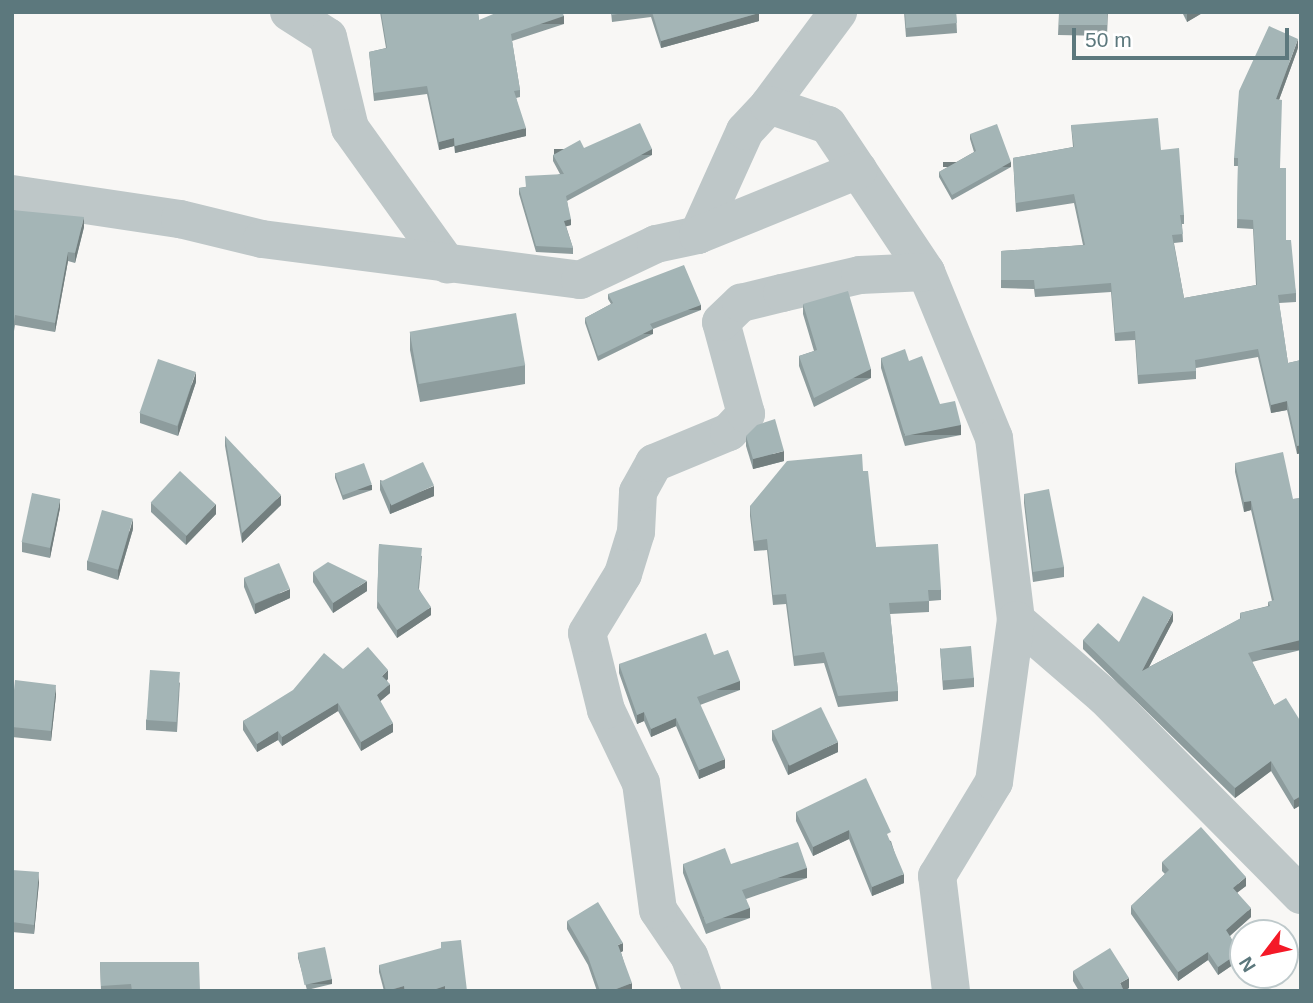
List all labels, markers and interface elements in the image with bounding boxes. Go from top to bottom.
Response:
scale bar [1075,14,1292,58]
text: 50 m [1085,28,1132,51]
north arrow [1229,919,1299,989]
text: N [1235,953,1260,976]

